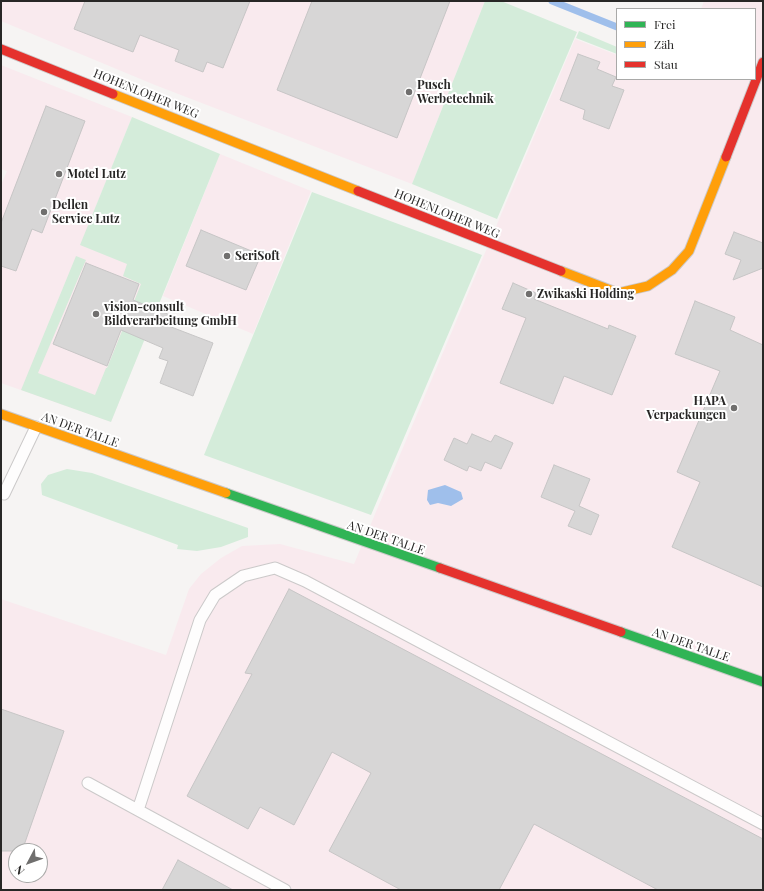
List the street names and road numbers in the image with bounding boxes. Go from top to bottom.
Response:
street label: HOHENLOHER WEG [91,66,201,122]
street label: HOHENLOHER WEG [392,186,502,242]
street label: AN DER TALLE [39,409,121,451]
street label: AN DER TALLE [345,518,427,558]
street label: AN DER TALLE [650,625,732,665]

